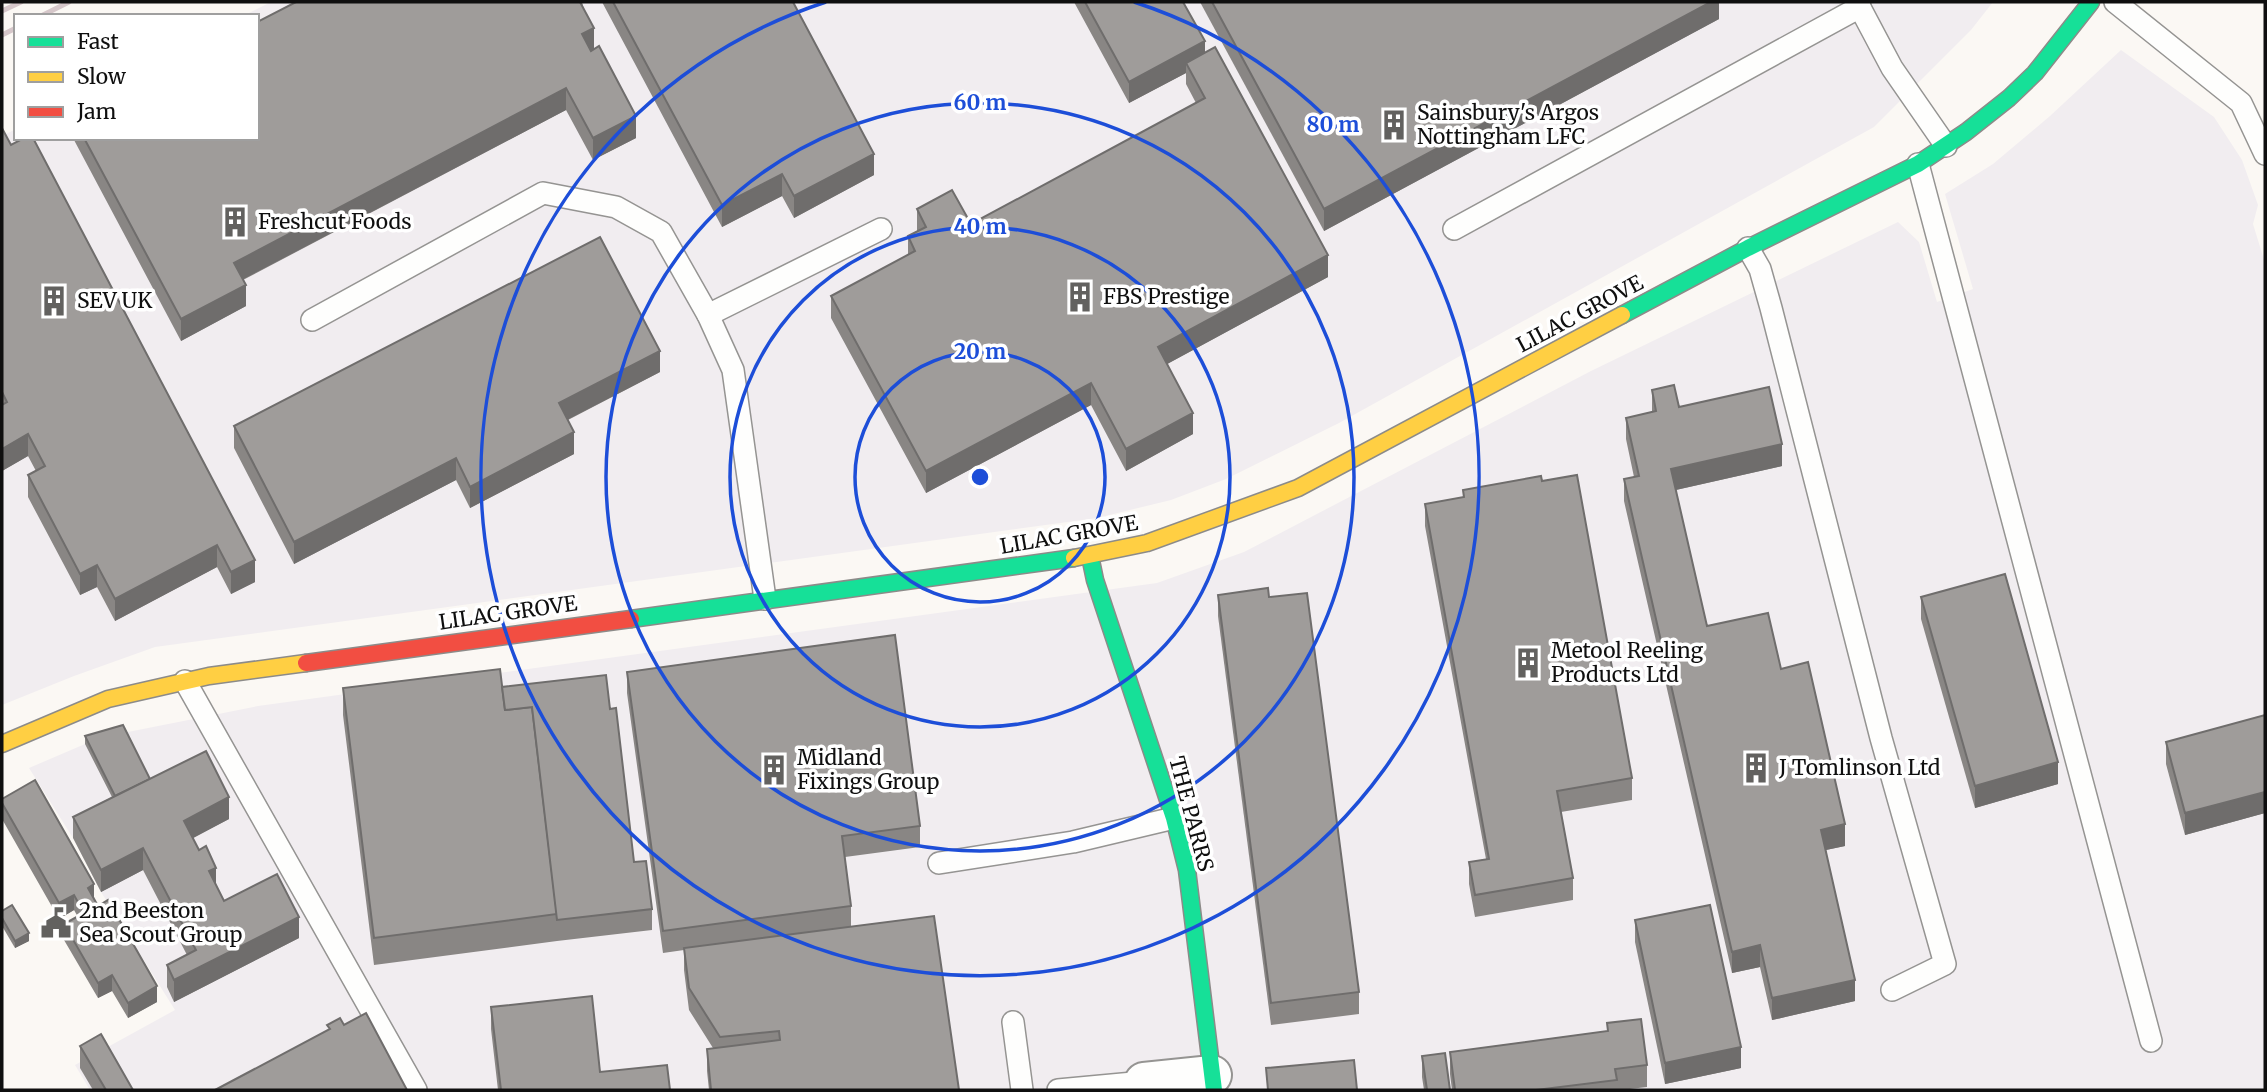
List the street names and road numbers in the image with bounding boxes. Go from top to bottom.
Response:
street label: LILAC GROVE [1512,269,1648,358]
street label: LILAC GROVE [998,509,1141,560]
street label: LILAC GROVE [437,589,580,636]
street label: THE PARRS [1163,753,1220,874]

